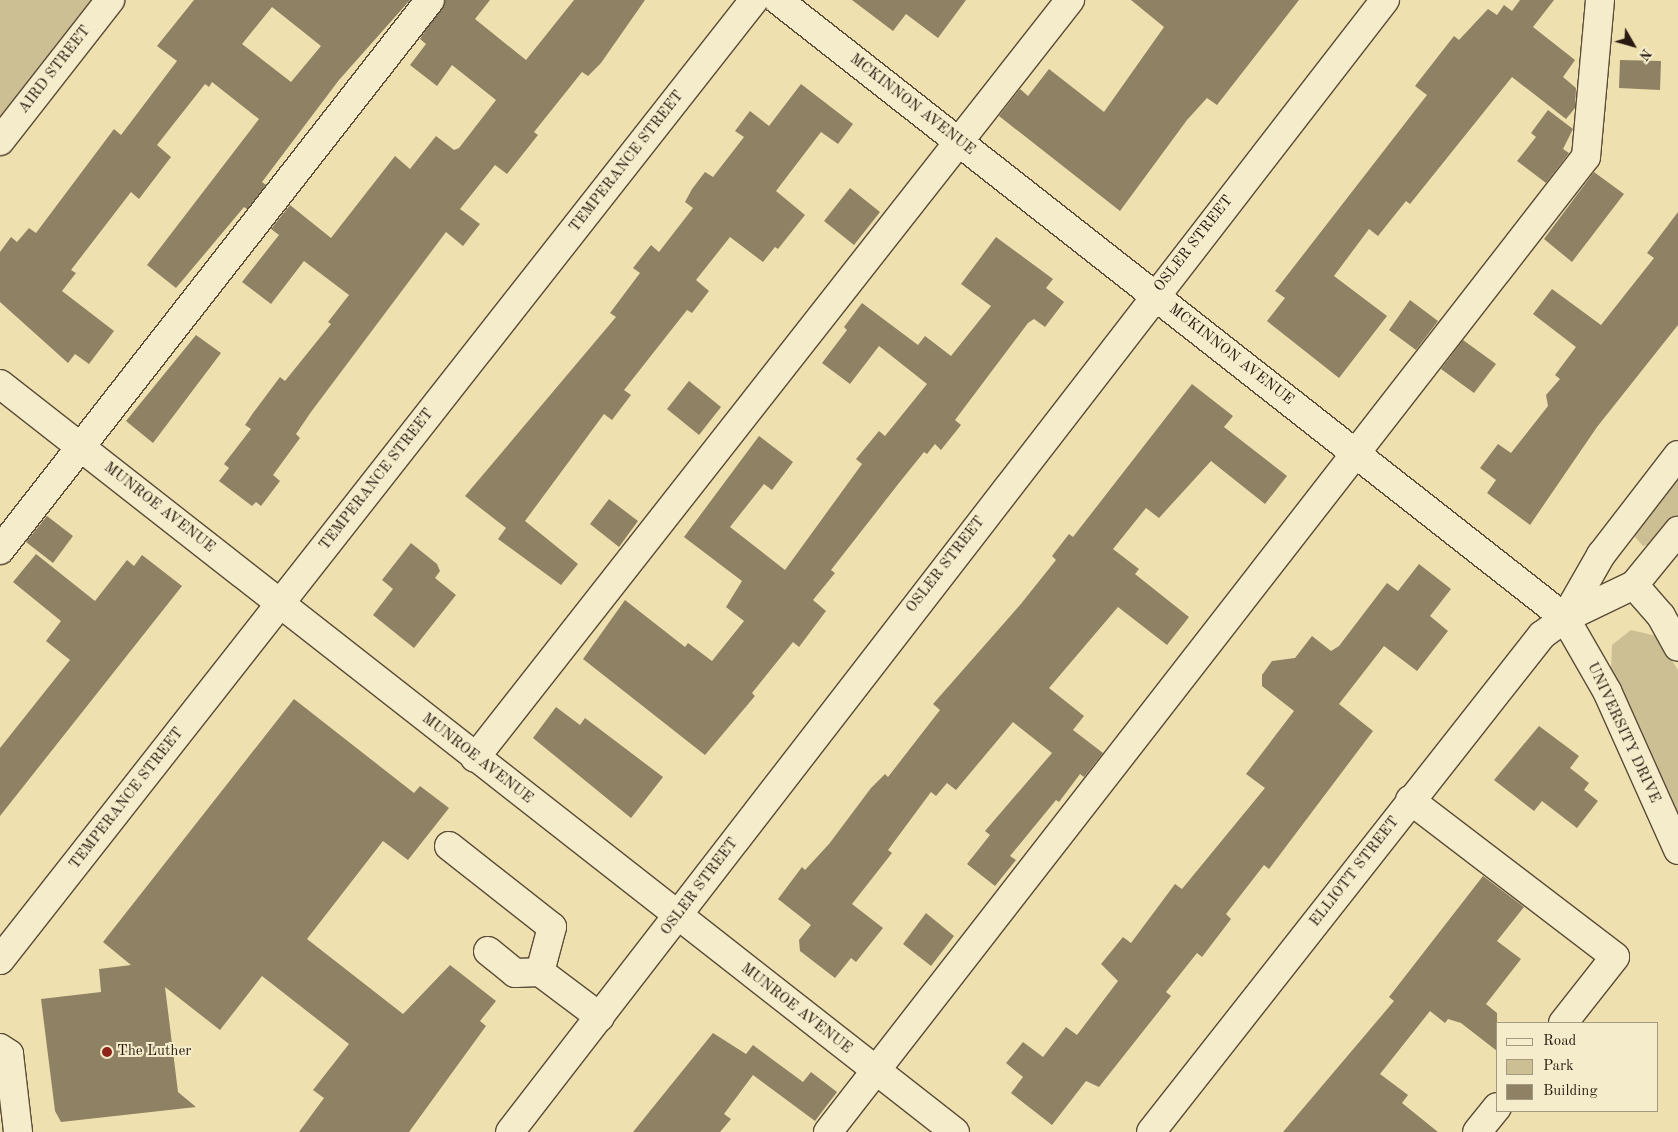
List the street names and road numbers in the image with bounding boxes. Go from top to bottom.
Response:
street label: AIRD STREET [15,23,95,117]
street label: MCKINNON AVENUE [846,51,978,159]
street label: TEMPERANCE STREET [566,88,688,236]
street label: OSLER STREET [1151,192,1237,296]
street label: MCKINNON AVENUE [1165,301,1297,409]
street label: TEMPERANCE STREET [316,406,438,554]
street label: MUNROE AVENUE [100,459,218,557]
street label: OSLER STREET [903,513,989,617]
street label: UNIVERSITY DRIVE [1582,660,1664,806]
street label: MUNROE AVENUE [418,710,536,808]
street label: TEMPERANCE STREET [66,725,188,873]
street label: ELLIOTT STREET [1306,813,1404,931]
street label: OSLER STREET [658,835,742,939]
street label: MUNROE AVENUE [737,960,855,1058]

